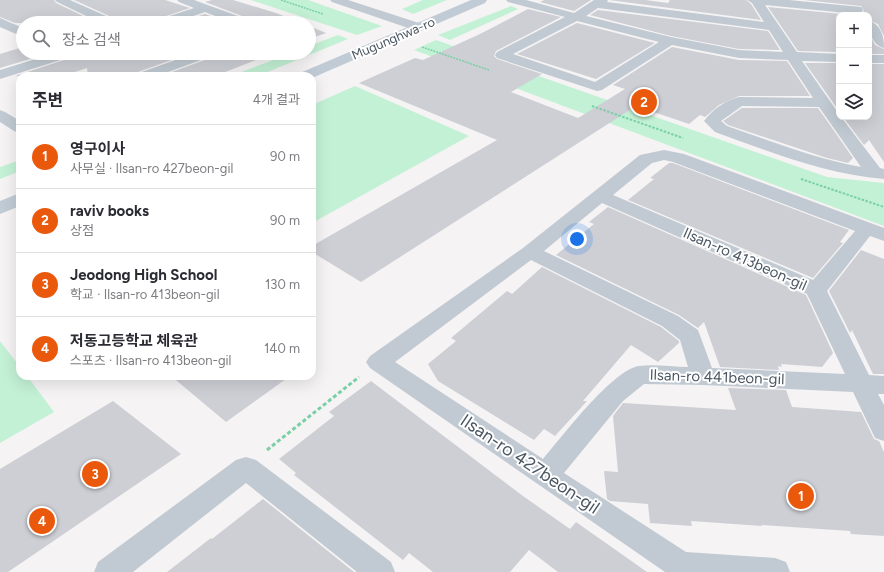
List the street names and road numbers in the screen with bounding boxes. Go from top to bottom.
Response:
street label: Mugunghwa-ro [349,14,437,63]
street label: Ilsan-ro 413beon-gil [680,224,810,294]
street label: Ilsan-ro 441beon-gil [649,366,785,388]
street label: Ilsan-ro 427beon-gil [456,409,604,519]

